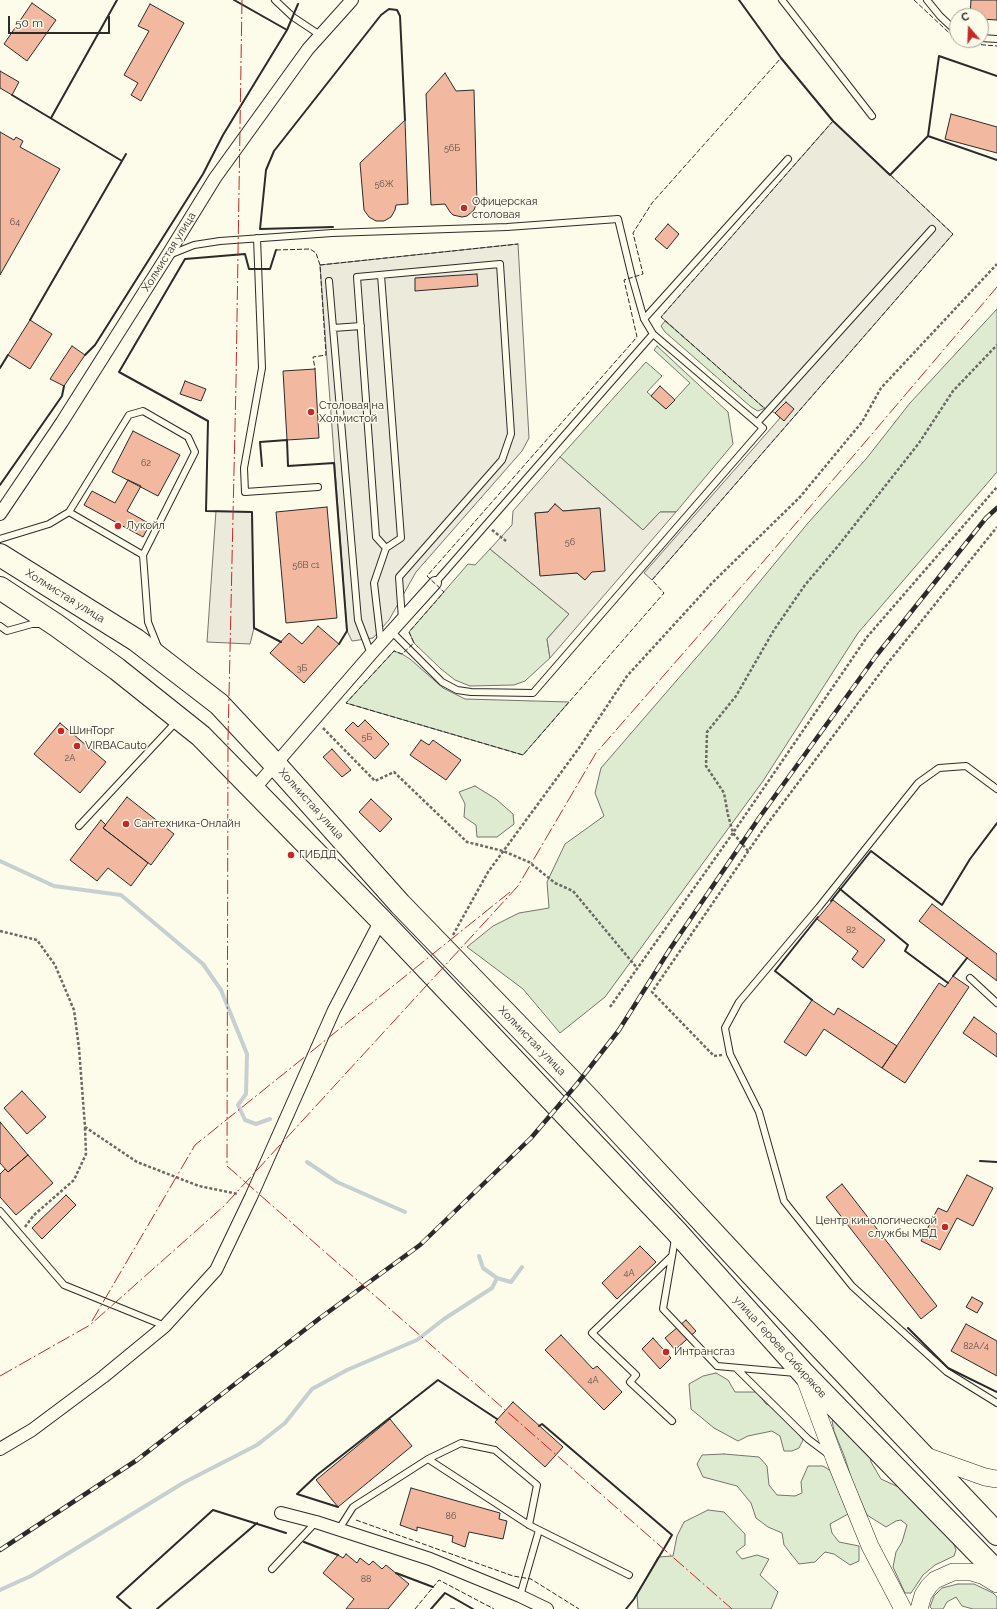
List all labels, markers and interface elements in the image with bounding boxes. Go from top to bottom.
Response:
scale bar [10,8,112,34]
north arrow [949,8,989,48]
text: С [960,10,971,25]
text: 50 m [15,16,43,30]
house number: 56Б [444,143,460,153]
house number: 56Ж [374,179,394,189]
place label: Офицерская столовая [472,195,538,221]
marker: Офицерская столовая [459,203,469,213]
street label: Холмистая улица [139,210,199,294]
house number: 64 [10,217,20,227]
place label: Столовая на Холмистой [319,399,384,425]
marker: Столовая на Холмистой [306,407,316,417]
house number: 62 [141,458,151,468]
place label: Лукойл [126,519,165,533]
marker: Лукойл [113,521,123,531]
house number: 56 [565,537,575,547]
house number: 56В с1 [292,560,320,570]
street label: Холмистая улица [23,566,107,626]
house number: 3Б [297,663,307,673]
place label: ШинТорг [69,724,114,738]
marker: ШинТорг [56,726,66,736]
house number: 5Б [362,732,372,742]
place label: VIRBACauto [85,739,147,753]
marker: VIRBACauto [72,741,82,751]
house number: 2А [65,753,75,763]
street label: Холмистая улица [276,766,346,842]
place label: Сантехника-Онлайн [134,817,240,831]
marker: Сантехника-Онлайн [121,819,131,829]
place label: ГИБДД [299,848,337,862]
marker: ГИБДД [286,850,296,860]
house number: 82 [846,925,856,935]
street label: Холмистая улица [496,1004,568,1078]
place label: Центр кинологической службы МВД [816,1214,937,1240]
marker: Центр кинологической службы МВД [940,1222,950,1232]
house number: 4А [624,1268,634,1278]
street label: улица Героев Сибиряков [731,1293,829,1401]
house number: 82А/4 [963,1341,989,1351]
place label: Интрансгаз [674,1345,735,1359]
marker: Интрансгаз [661,1347,671,1357]
house number: 4А [588,1375,598,1385]
house number: 86 [446,1511,456,1521]
house number: 88 [361,1574,371,1584]

